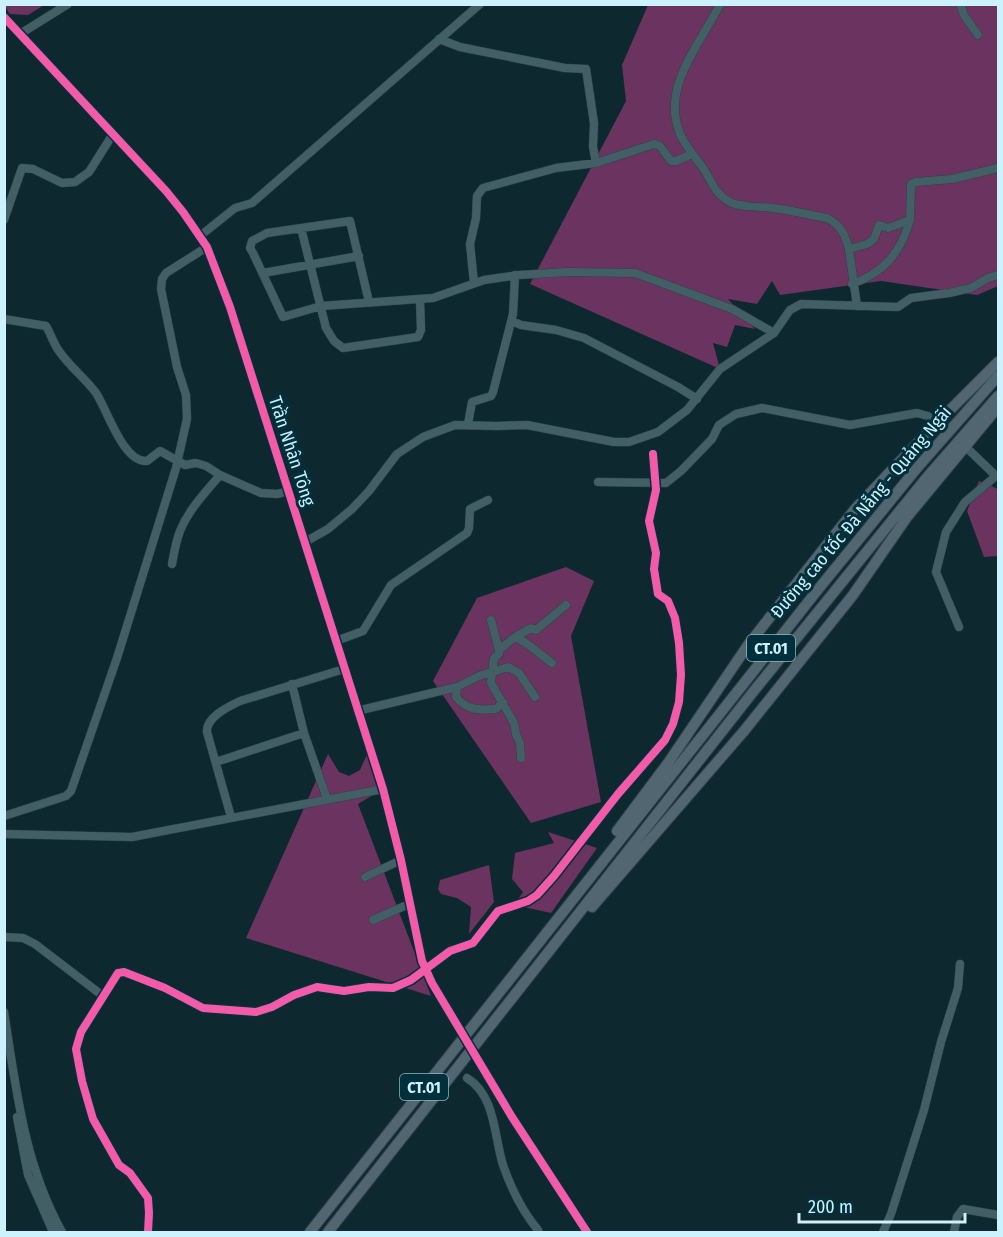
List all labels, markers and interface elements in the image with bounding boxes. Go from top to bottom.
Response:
street label: Trần Nhân Tông [264,394,320,509]
street label: Đường cao tốc Đà Nẵng - Quảng Ngãi [766,402,956,622]
road number: CT.01 [747,635,795,661]
road number: CT.01 [400,1074,448,1100]
scale bar [799,1186,966,1224]
text: 200 m [808,1196,853,1218]

